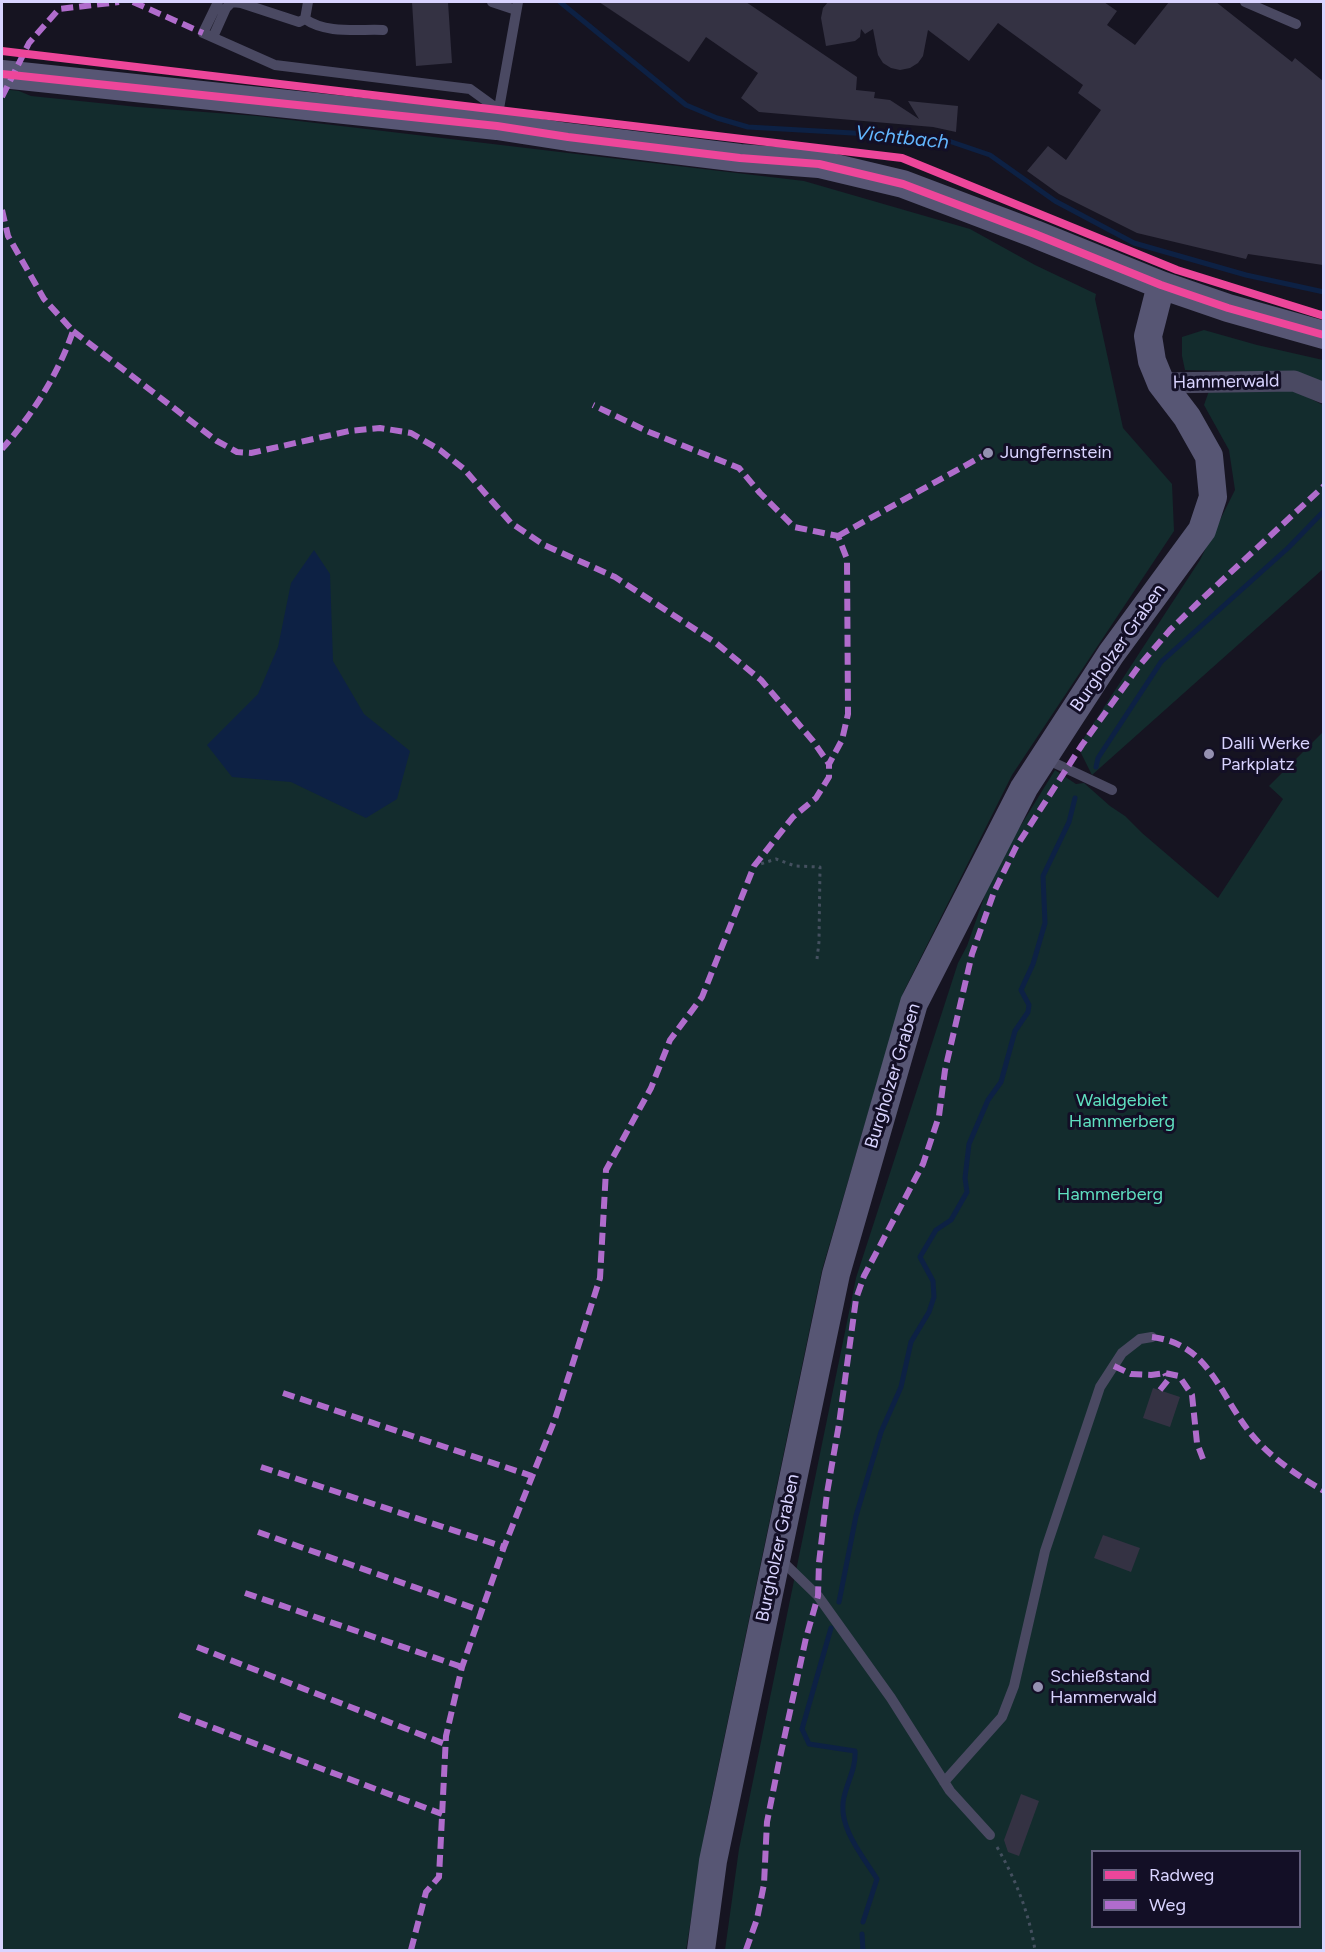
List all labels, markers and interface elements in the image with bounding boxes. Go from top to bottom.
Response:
water label: Vichtbach [854,121,950,155]
street label: Hammerwald [1172,370,1280,394]
place label: Jungfernstein [1000,442,1112,464]
marker: Jungfernstein [981,446,995,460]
street label: Burgholzer Graben [1066,580,1170,716]
place label: Dalli Werke Parkplatz [1221,733,1310,776]
marker: Dalli Werke Parkplatz [1202,747,1216,761]
street label: Burgholzer Graben [861,1001,925,1151]
park label: Waldgebiet Hammerberg [1069,1090,1175,1132]
park label: Hammerberg [1057,1184,1163,1206]
street label: Burgholzer Graben [752,1472,804,1624]
place label: Schießstand Hammerwald [1050,1666,1157,1708]
marker: Schießstand Hammerwald [1031,1680,1045,1694]
legend [1091,1850,1301,1928]
text: Radweg [1149,1864,1214,1886]
text: Weg [1149,1894,1186,1916]

